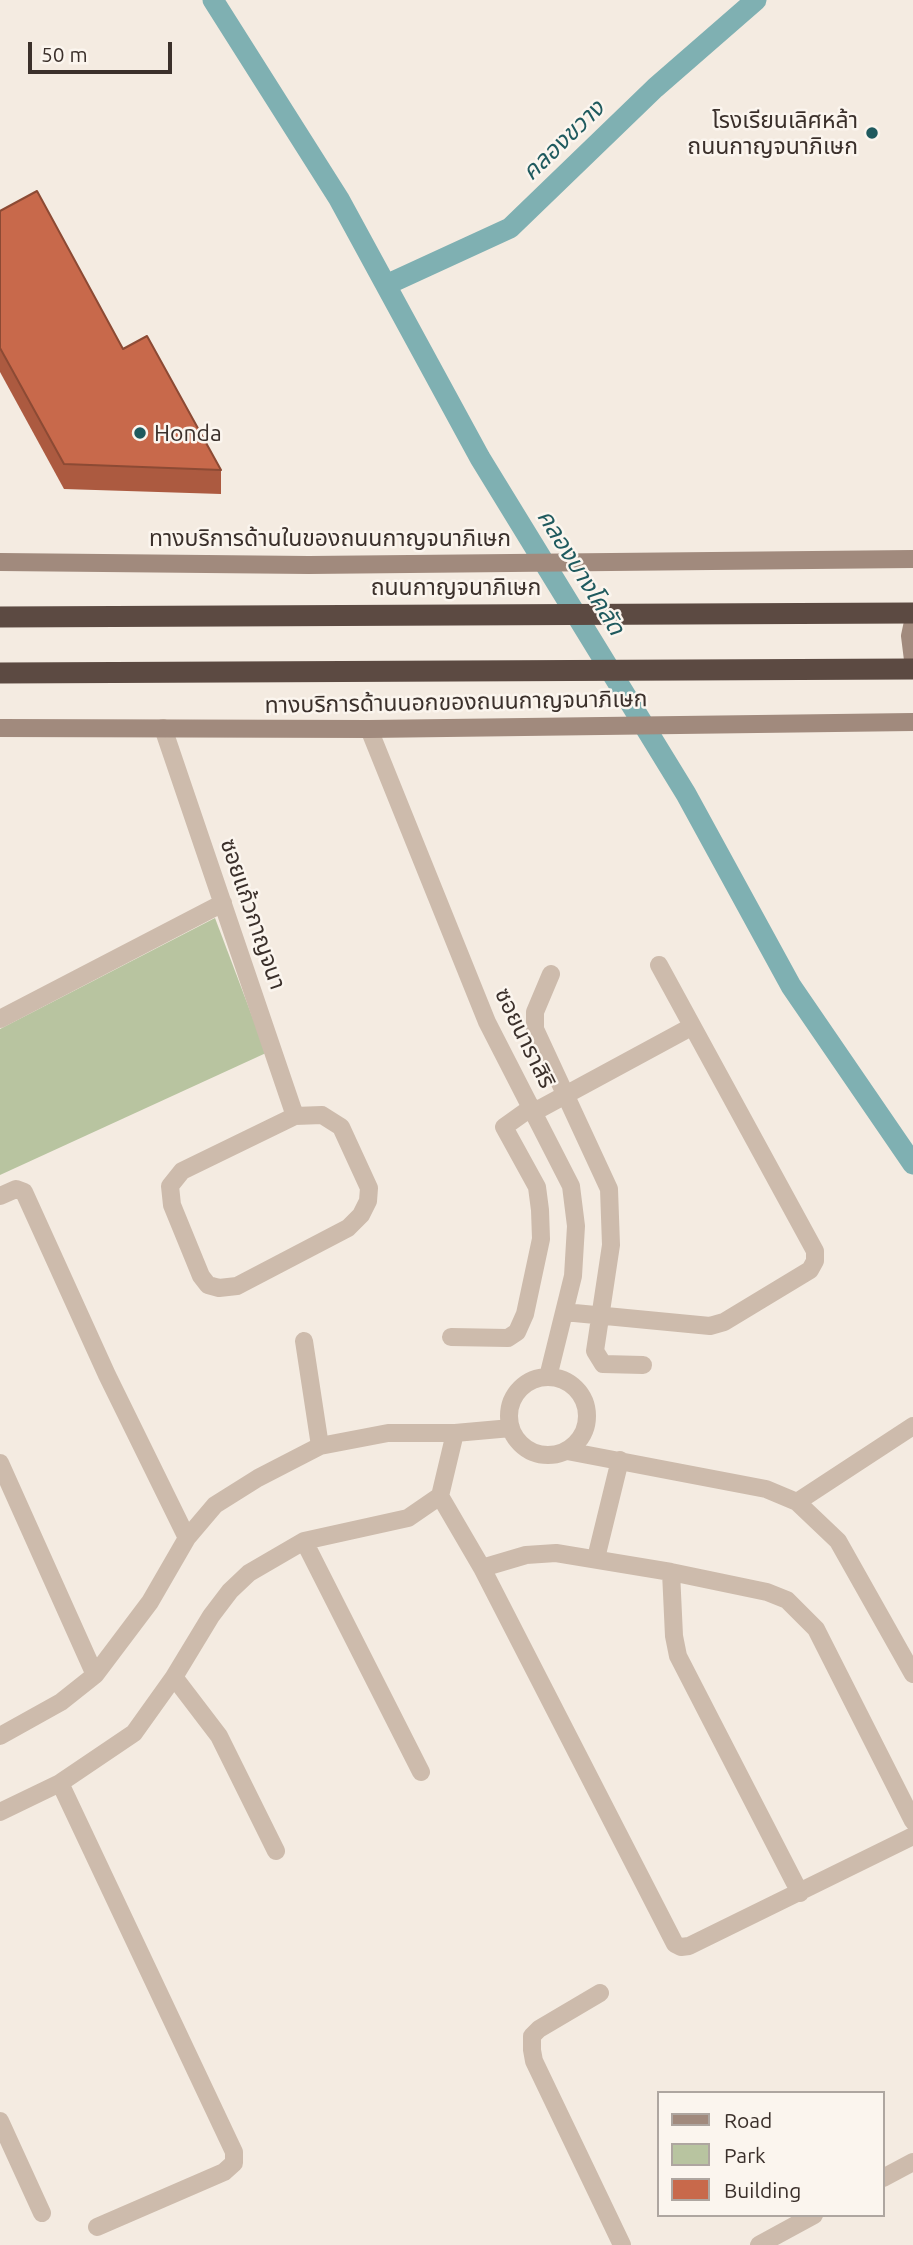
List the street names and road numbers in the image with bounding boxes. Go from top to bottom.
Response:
street label: ทางบริการด้านในของถนนกาญจนาภิเษก [149,524,511,552]
street label: ถนนกาญจนาภิเษก [371,573,541,601]
street label: ทางบริการด้านนอกของถนนกาญจนาภิเษก [264,685,648,719]
street label: ซอยแก้วกาญจนา [214,835,292,993]
street label: ซอยนาราสิริ [489,983,561,1093]

